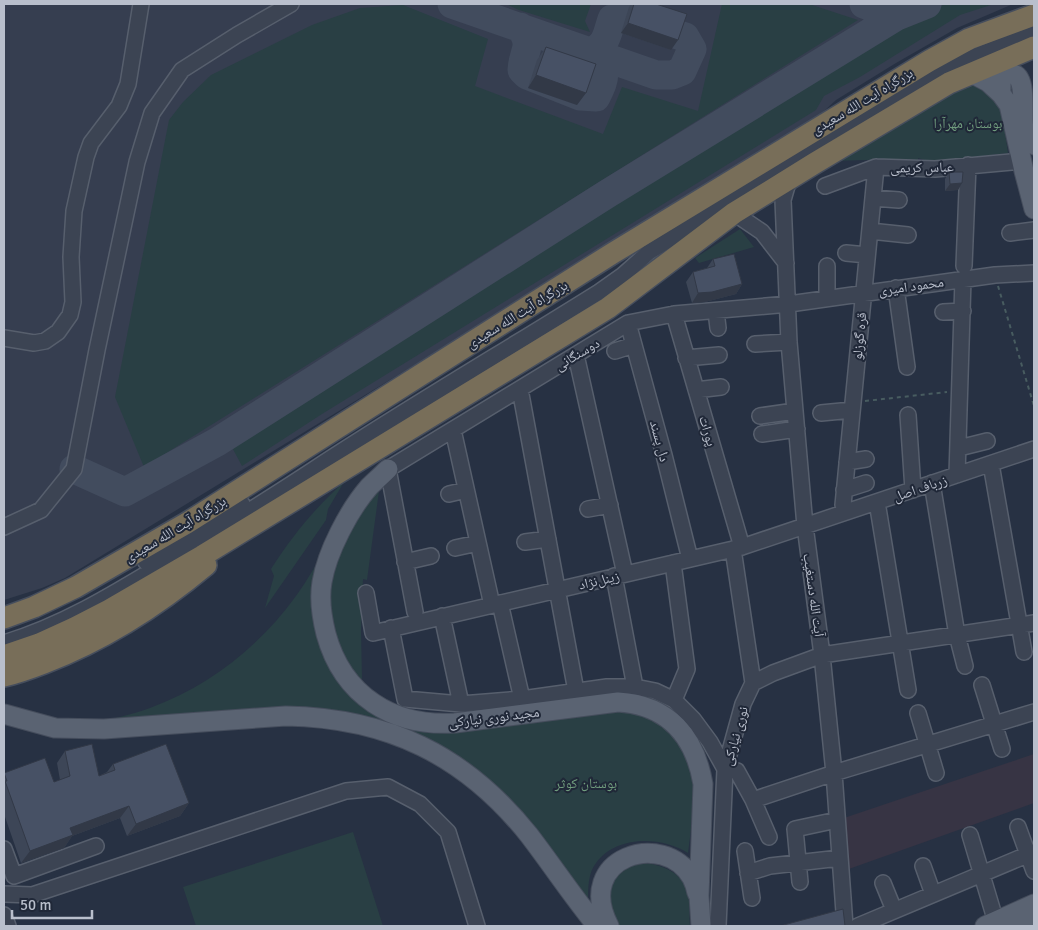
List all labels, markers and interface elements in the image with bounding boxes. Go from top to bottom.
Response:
street label: بزرگراه آیت الله سعیدی [808,64,916,138]
park label: بوستان مهرآرا [934,115,1003,132]
street label: عباس کریمی [890,158,954,177]
street label: محمود امیری [877,273,945,300]
street label: بزرگراه آیت الله سعیدی [464,277,571,352]
street label: قره گوزلو [849,311,870,361]
street label: دوسنگانی [552,334,603,374]
street label: پورات [695,414,720,449]
street label: دل پسند [646,419,673,464]
street label: زرباف اصل [891,471,949,506]
street label: بزرگراه آیت الله سعیدی [121,492,229,566]
street label: آیت الله دستغیب [799,552,828,638]
street label: زینل‌نژاد [577,568,621,593]
street label: مجید نوری نیارکی [448,703,540,731]
street label: نوری نیارکی [719,704,752,768]
park label: بوستان کوثر [554,775,617,792]
scale bar [12,888,92,920]
text: 50 m [20,896,51,914]

